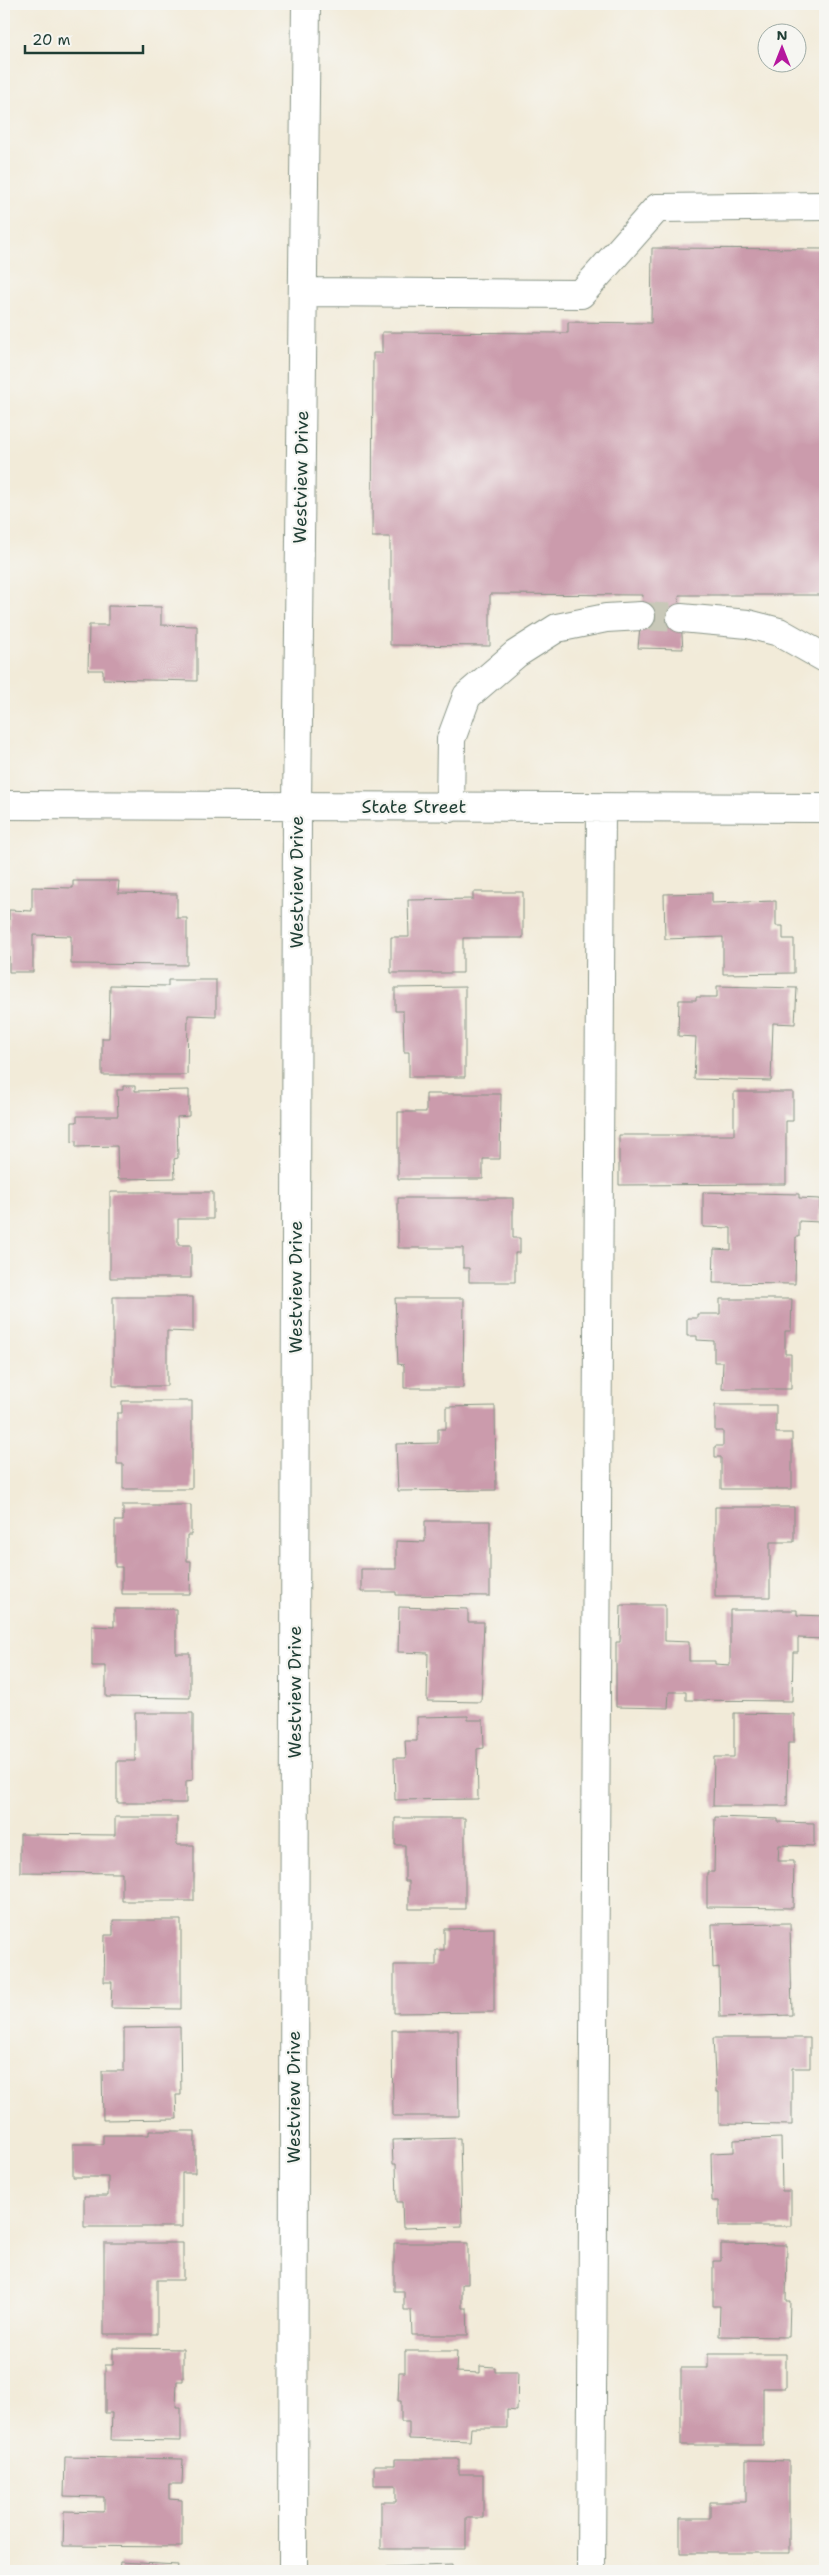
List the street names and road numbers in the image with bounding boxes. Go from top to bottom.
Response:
street label: Westview Drive [288,410,314,544]
street label: State Street [362,795,467,819]
street label: Westview Drive [285,815,309,949]
street label: Westview Drive [284,1220,308,1354]
street label: Westview Drive [283,1625,307,1759]
street label: Westview Drive [282,2030,306,2164]

